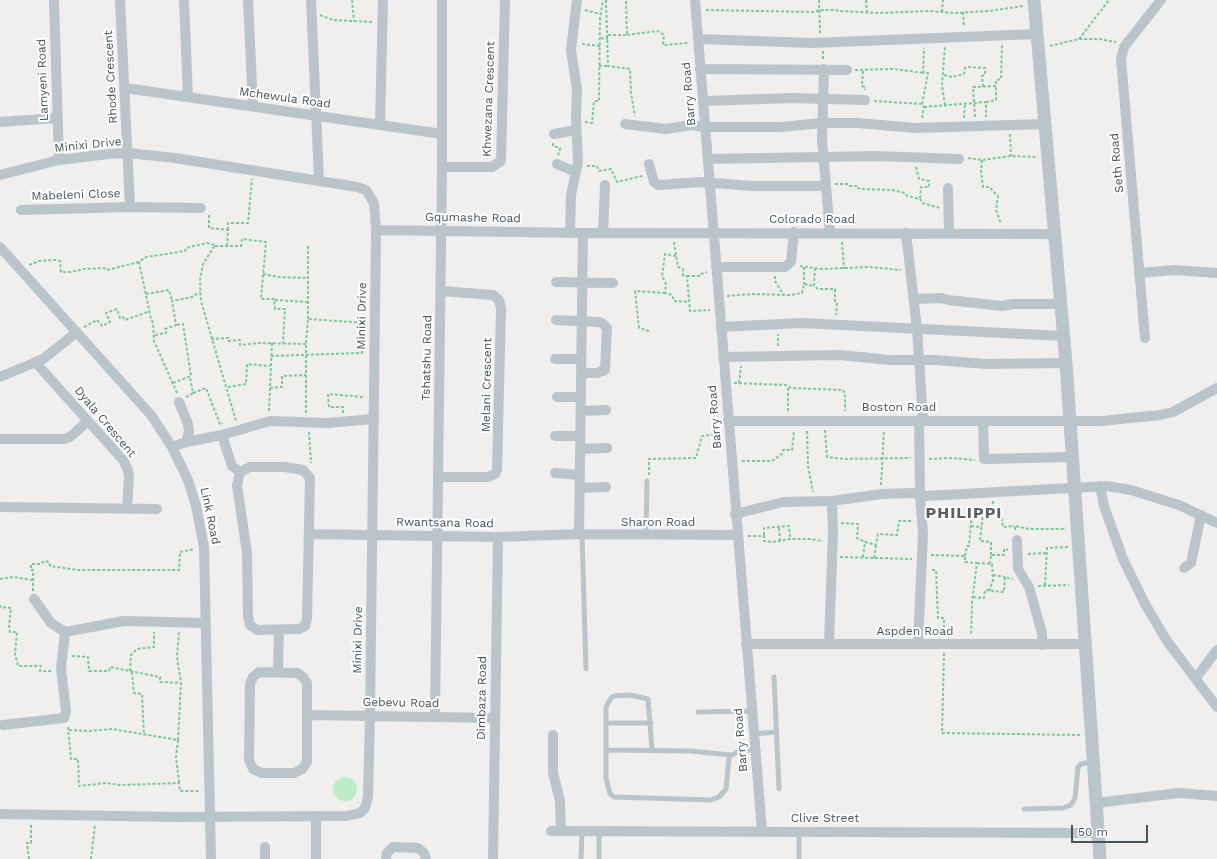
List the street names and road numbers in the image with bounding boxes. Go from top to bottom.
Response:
street label: Rhode Crescent [101,30,121,124]
street label: Lamyeni Road [34,39,52,121]
street label: Khwezana Crescent [480,41,498,157]
street label: Barry Road [679,61,699,127]
street label: Mchewula Road [238,84,332,112]
street label: Seth Road [1107,132,1127,194]
street label: Minixi Drive [54,134,122,156]
street label: Mabeleni Close [31,186,121,204]
street label: Gqumashe Road [425,210,521,226]
street label: Colorado Road [769,212,855,226]
street label: Minixi Drive [354,282,370,350]
street label: Tshatshu Road [419,315,435,401]
street label: Melani Crescent [479,338,495,432]
street label: Dyala Crescent [71,384,139,460]
street label: Barry Road [705,384,725,450]
street label: Boston Road [862,400,936,414]
street label: Link Road [197,486,223,546]
street label: Rwantsana Road [396,515,494,531]
street label: Sharon Road [621,515,695,529]
street label: Minixi Drive [350,606,366,674]
street label: Aspden Road [877,624,953,638]
street label: Dimbaza Road [474,656,490,740]
street label: Gebevu Road [362,695,440,711]
street label: Barry Road [731,707,751,773]
street label: Clive Street [791,811,859,825]

